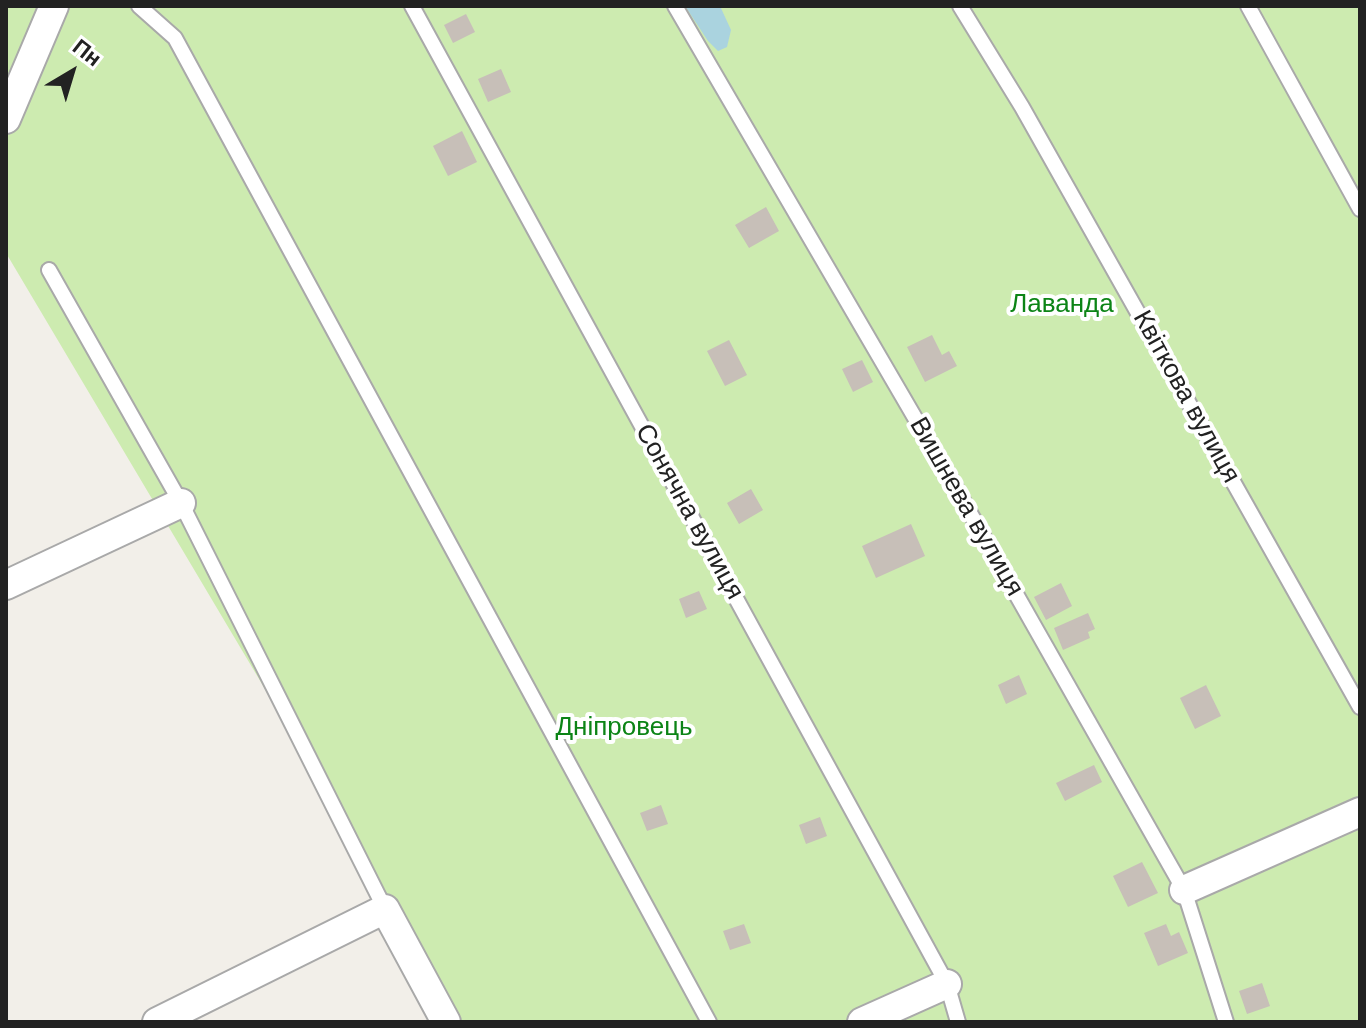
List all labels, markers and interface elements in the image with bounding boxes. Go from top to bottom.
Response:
north arrow [32,32,112,112]
text: Пн [68,34,106,71]
park label: Лаванда [1010,289,1114,321]
street label: Квіткова вулиця [1126,305,1246,489]
street label: Вишнева вулиця [902,412,1030,602]
street label: Сонячна вулиця [628,419,750,605]
park label: Дніпровець [555,712,693,744]

